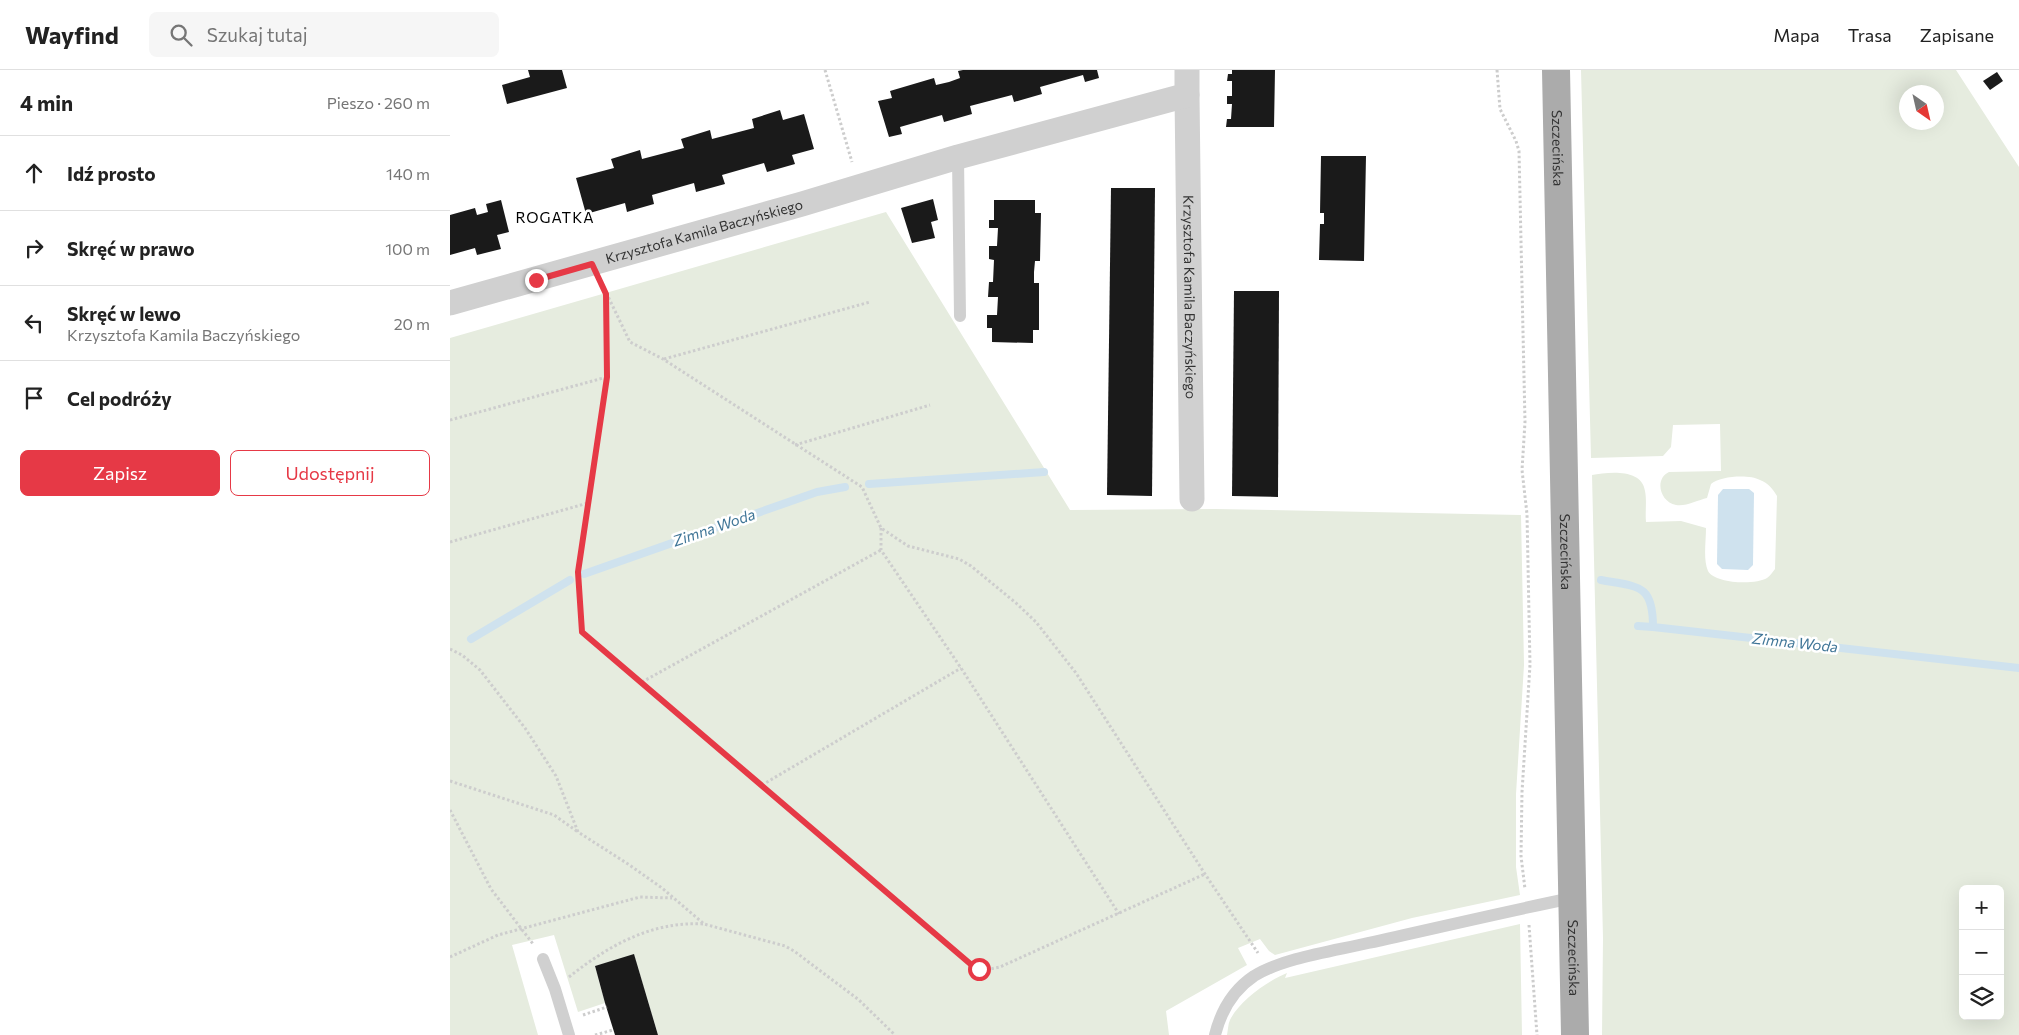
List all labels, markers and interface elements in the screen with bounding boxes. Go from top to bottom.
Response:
search box [149,12,499,57]
text: Wayfind [25,20,119,49]
icon: search [167,21,195,49]
text: Szukaj tutaj [207,23,308,46]
text: Mapa [1773,24,1820,46]
text: Trasa [1848,24,1892,46]
text: Zapisane [1920,24,1994,46]
north arrow [1899,85,1944,130]
text: 4 min [20,90,73,115]
text: Pieszo · 260 m [327,93,430,112]
street label: Szczecińska [1549,110,1567,186]
icon: ahead [20,159,48,187]
text: Idź prosto [67,162,156,185]
text: 140 m [386,164,430,183]
street label: Krzysztofa Kamila Baczyńskiego [603,195,805,267]
street label: Krzysztofa Kamila Baczyńskiego [1180,195,1200,399]
district label: ROGATKA [515,208,595,226]
icon: right [20,234,48,262]
text: Skręć w prawo [67,237,195,260]
text: 100 m [385,239,430,258]
route end [525,269,548,292]
text: Skręć w lewo [67,302,181,325]
icon: left [20,309,48,337]
text: 20 m [394,314,430,333]
text: Krzysztofa Kamila Baczyńskiego [67,325,300,344]
icon: arrive [20,384,48,412]
text: Cel podróży [67,387,172,410]
button: Zapisz [20,450,220,496]
button: Udostępnij [230,450,430,496]
water label: Zimna Woda [669,504,757,550]
street label: Szczecińska [1557,514,1575,590]
water label: Zimna Woda [1750,628,1839,655]
map controls [1959,885,2004,1020]
button: + [1959,885,2004,930]
street label: Szczecińska [1565,919,1583,996]
button: − [1959,930,2004,975]
route start [968,958,991,981]
button: layers [1959,975,2004,1020]

